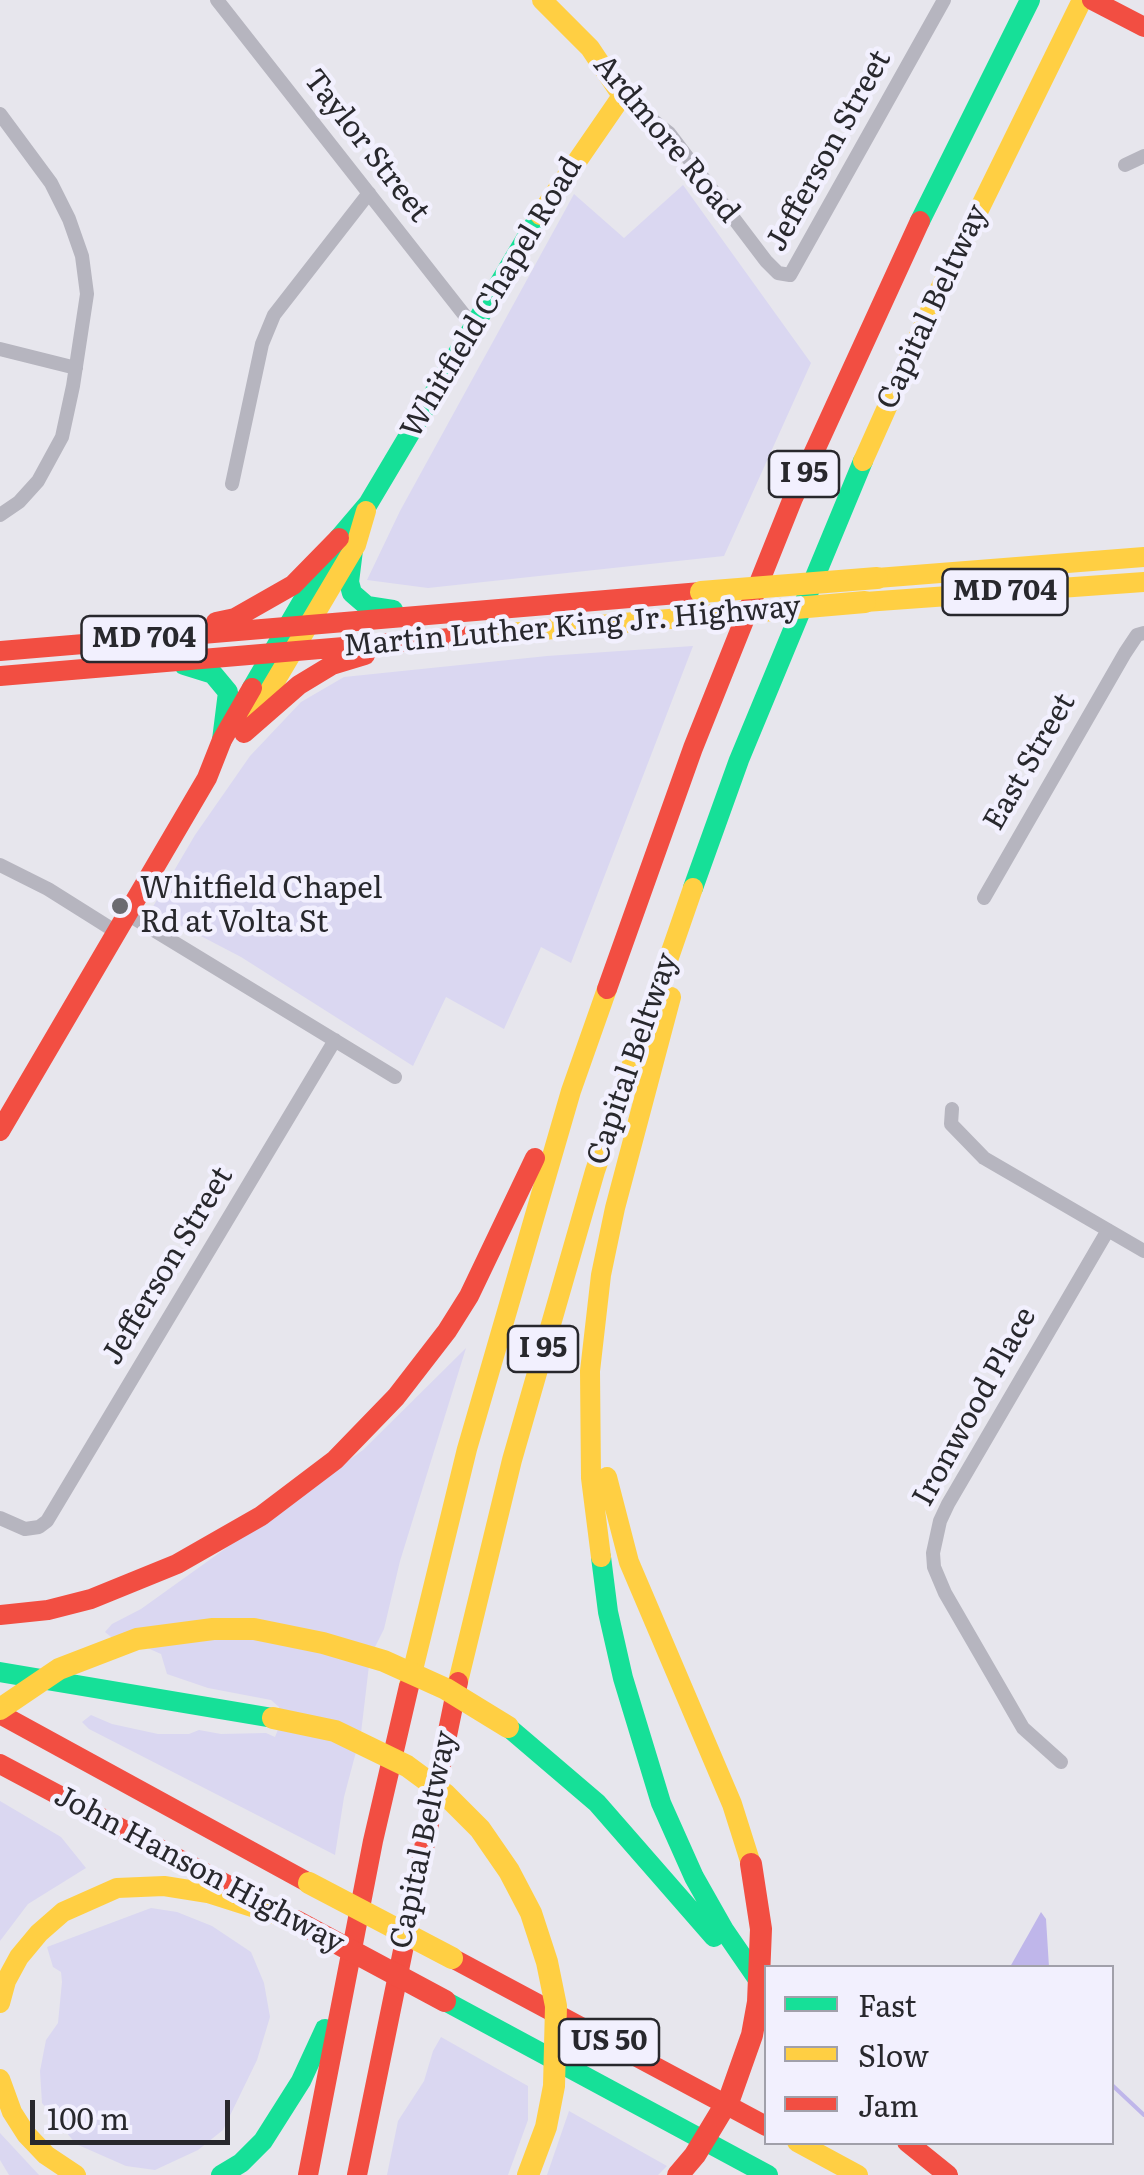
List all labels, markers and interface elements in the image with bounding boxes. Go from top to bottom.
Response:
street label: Jefferson Street [759,44,899,258]
street label: Ardmore Road [585,48,747,230]
street label: Taylor Street [295,62,437,230]
street label: Whitfield Chapel Road [394,151,590,445]
street label: Capital Beltway [870,199,996,415]
road number: I 95 [769,451,839,497]
road number: MD 704 [942,569,1068,615]
street label: Martin Luther King Jr. Highway [342,589,802,665]
road number: MD 704 [82,616,206,662]
street label: East Street [976,687,1084,837]
place label: Whitfield Chapel Rd at Volta St [140,871,382,942]
marker: Whitfield Chapel Rd at Volta St [109,895,131,917]
street label: Capital Beltway [580,948,686,1170]
street label: Jefferson Street [95,1161,241,1371]
street label: Ironwood Place [906,1301,1044,1513]
road number: I 95 [508,1326,578,1372]
street label: Capital Beltway [383,1728,465,1952]
street label: John Hanson Highway [48,1778,350,1962]
legend [764,1965,1114,2145]
text: Fast [858,1982,917,2026]
road number: US 50 [559,2019,659,2065]
text: Slow [858,2032,929,2076]
scale bar [35,2080,235,2142]
text: Jam [858,2082,918,2126]
text: 100 m [47,2095,129,2139]

